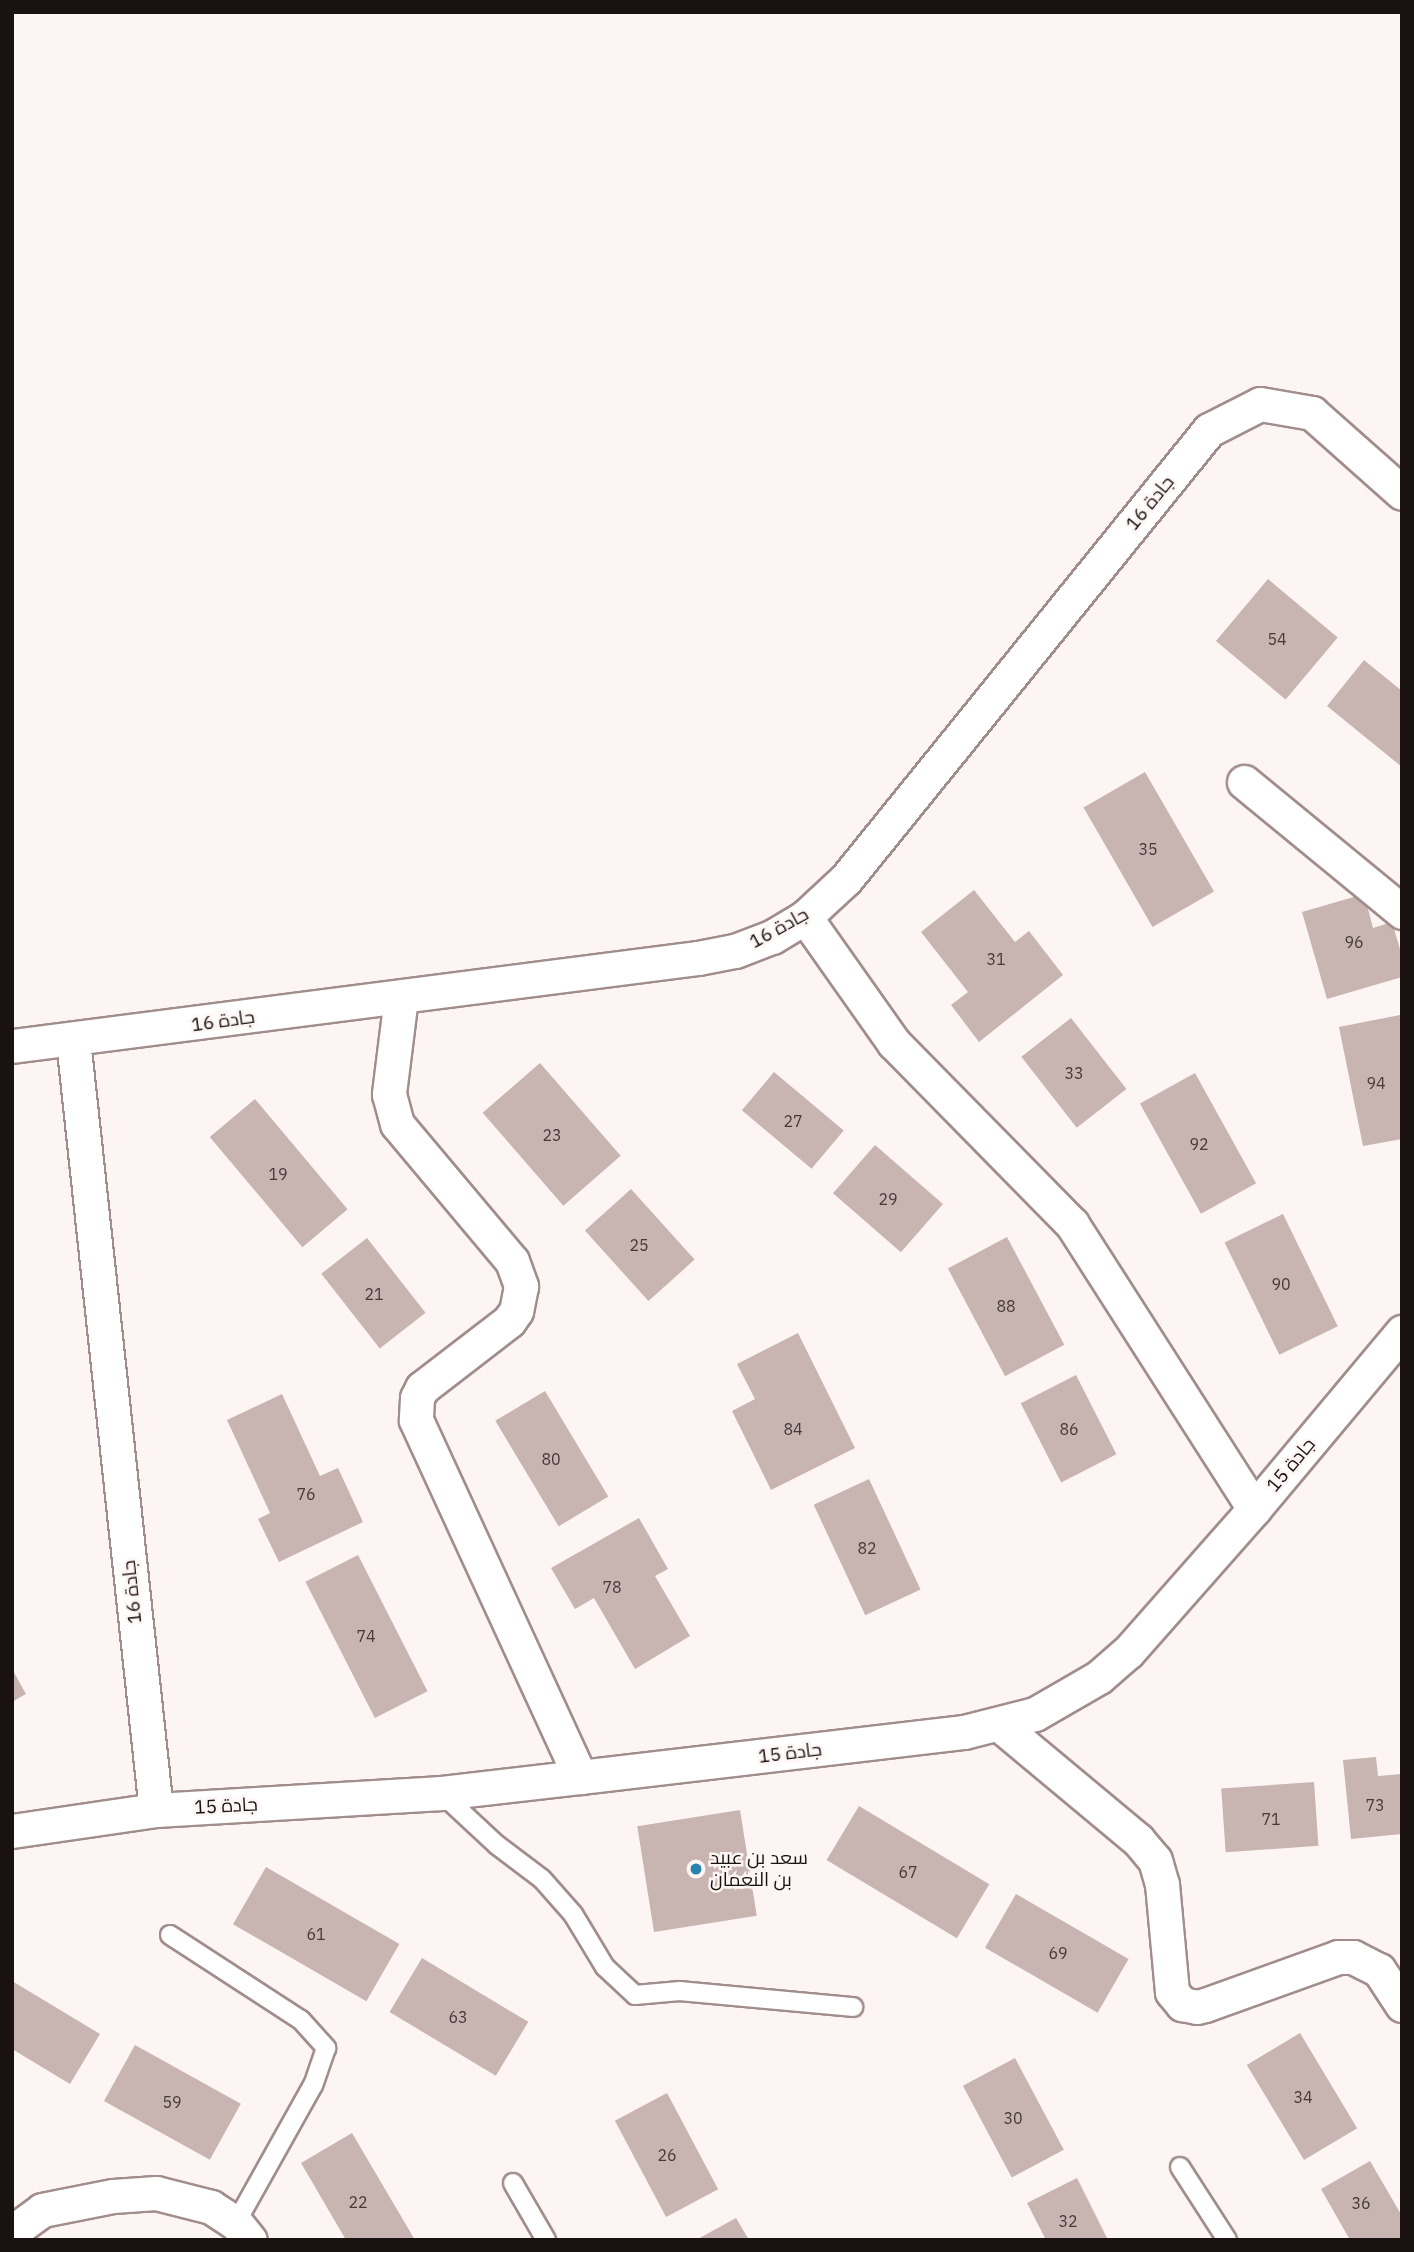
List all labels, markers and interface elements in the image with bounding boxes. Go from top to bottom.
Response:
street label: جادة 16 [1121,471,1179,535]
house number: 54 [1267,629,1287,649]
house number: 35 [1138,839,1158,859]
street label: جادة 16 [746,903,812,953]
house number: 96 [1344,932,1364,952]
house number: 31 [986,949,1006,969]
street label: جادة 16 [190,1005,256,1037]
house number: 33 [1064,1063,1084,1083]
house number: 94 [1366,1073,1386,1093]
house number: 27 [783,1111,803,1131]
house number: 23 [542,1125,562,1145]
house number: 92 [1189,1134,1209,1154]
house number: 19 [268,1164,288,1184]
house number: 29 [878,1189,898,1209]
house number: 25 [629,1235,649,1255]
house number: 90 [1271,1274,1291,1294]
house number: 21 [364,1284,384,1304]
house number: 88 [996,1296,1016,1316]
house number: 84 [783,1419,803,1439]
house number: 86 [1059,1419,1079,1439]
street label: جادة 15 [1262,1433,1320,1497]
house number: 80 [541,1449,561,1469]
house number: 76 [296,1484,316,1504]
house number: 82 [857,1538,877,1558]
street label: جادة 16 [117,1559,147,1625]
house number: 78 [602,1577,622,1597]
house number: 74 [356,1626,376,1646]
street label: جادة 15 [757,1738,823,1768]
street label: جادة 15 [194,1793,258,1819]
house number: 73 [1365,1795,1385,1815]
house number: 71 [1261,1809,1281,1829]
place label: سعد بن عبيد بن النعمان [710,1847,808,1891]
marker: سعد بن عبيد بن النعمان [688,1861,704,1877]
house number: 67 [898,1862,918,1882]
house number: 61 [306,1924,326,1944]
house number: 69 [1048,1943,1068,1963]
house number: 63 [448,2007,468,2027]
house number: 34 [1293,2087,1313,2107]
house number: 59 [162,2092,182,2112]
house number: 30 [1003,2108,1023,2128]
house number: 26 [657,2145,677,2165]
house number: 22 [348,2192,368,2212]
house number: 36 [1351,2193,1371,2213]
house number: 32 [1058,2211,1078,2231]

